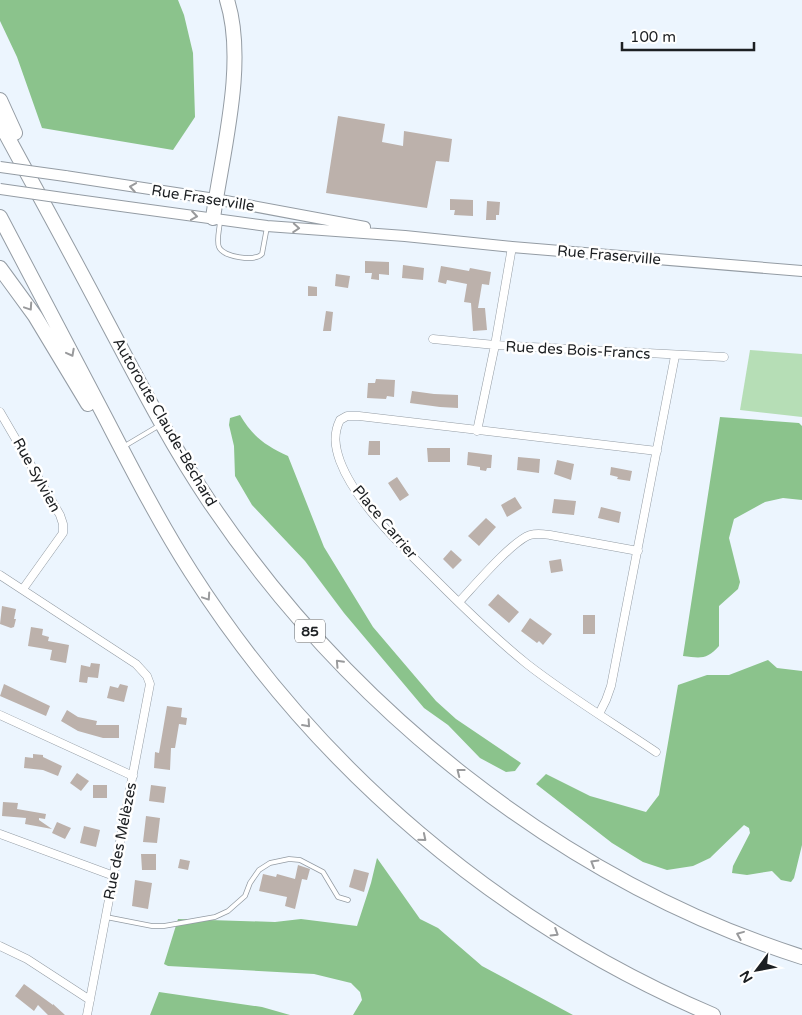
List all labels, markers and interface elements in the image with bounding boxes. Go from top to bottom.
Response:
scale bar [622,20,754,52]
text: 100 m [630,28,676,46]
street label: Rue Fraserville [150,181,256,215]
one-way arrow [128,182,137,192]
one-way arrow [191,210,199,221]
one-way arrow [292,223,300,234]
street label: Rue Fraserville [556,241,662,269]
one-way arrow [23,302,32,311]
street label: Autoroute Claude-Béchard [109,334,221,510]
street label: Rue des Bois-Francs [505,337,651,363]
one-way arrow [65,348,75,357]
street label: Rue Sylvien [9,435,65,515]
street label: Place Carrier [349,481,421,563]
one-way arrow [201,591,210,600]
road number: 85 [295,620,325,642]
one-way arrow [336,659,345,668]
one-way arrow [301,719,310,728]
one-way arrow [456,768,465,777]
street label: Rue des Mélèzes [100,781,140,901]
one-way arrow [418,832,427,841]
one-way arrow [591,859,600,869]
one-way arrow [549,927,558,936]
one-way arrow [736,930,745,941]
north arrow [732,945,782,995]
text: N [736,967,757,986]

